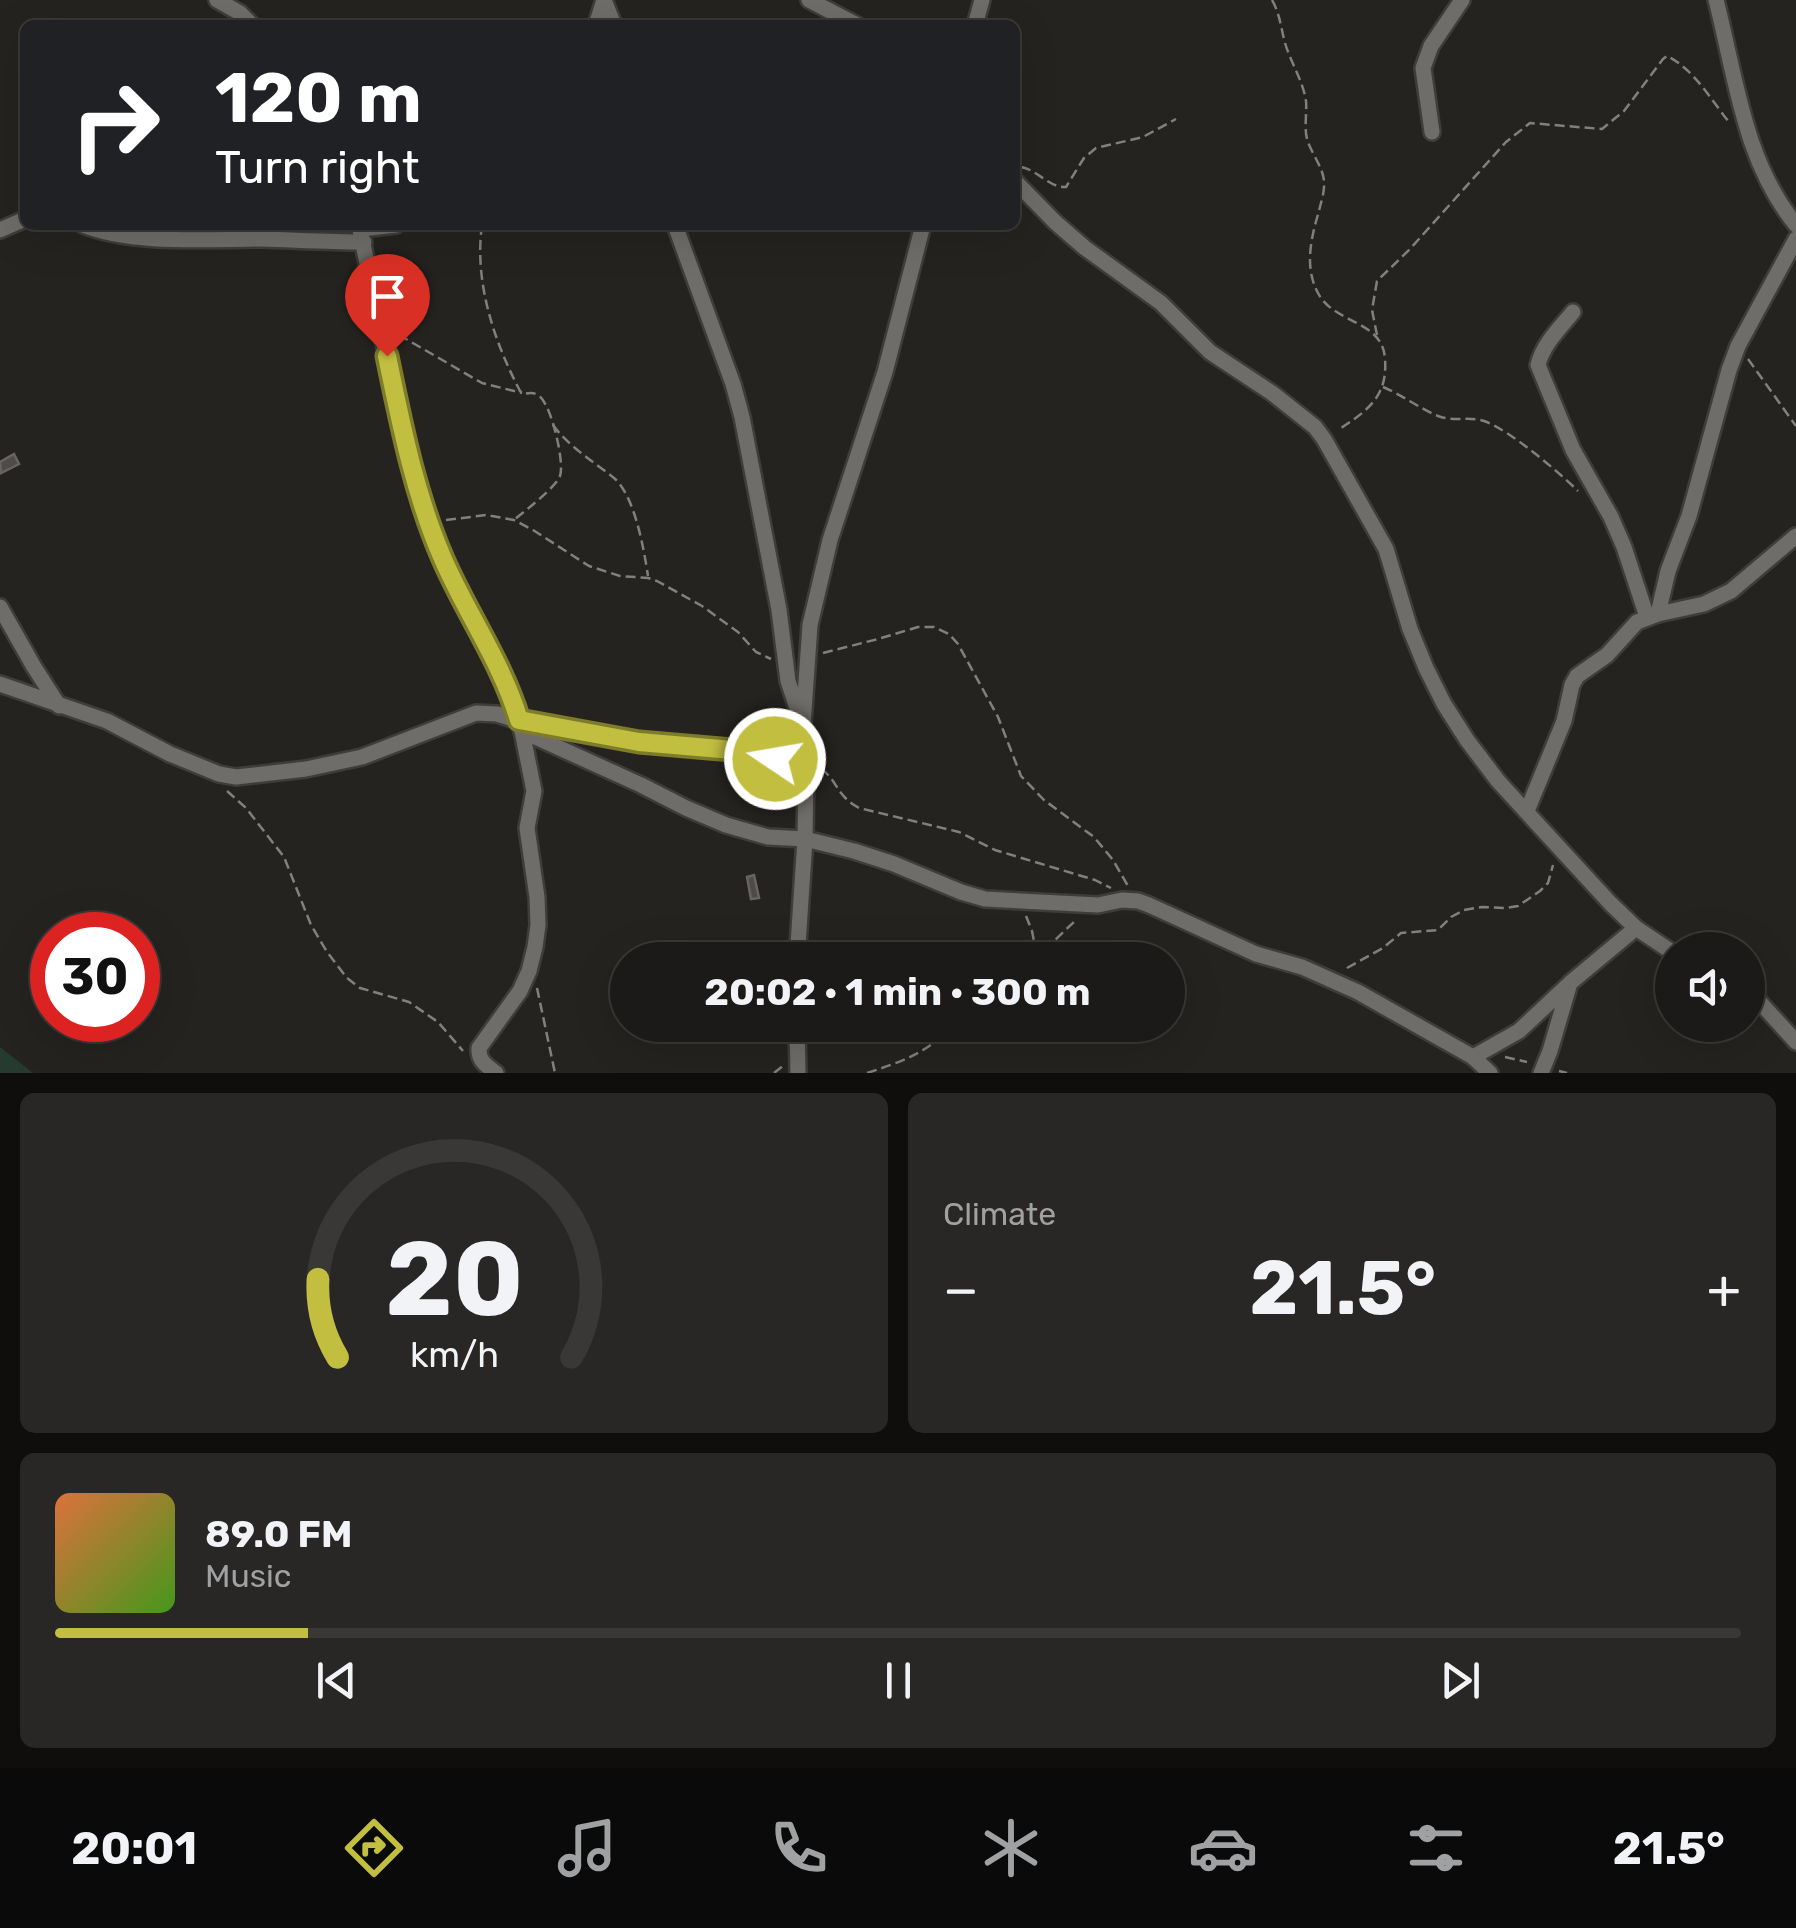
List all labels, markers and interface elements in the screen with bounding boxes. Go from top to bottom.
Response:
text: 120 m [215,57,422,140]
icon: right [50,60,180,190]
text: Turn right [215,141,419,194]
pin [345,254,430,357]
icon: arrive [360,269,415,324]
position arrow [723,707,827,811]
speed limit sign: 30 [30,912,160,1042]
map controls [1655,932,1765,1042]
button: sound [1655,932,1765,1042]
text: 20:02 · 1 min · 300 m [704,969,1091,1015]
text: Climate [943,1195,1056,1233]
text: 20 [385,1218,523,1341]
text: 21.5° [1249,1244,1436,1333]
text: − [943,1257,979,1322]
text: + [1707,1257,1741,1322]
text: km/h [409,1334,499,1376]
text: 89.0 FM [205,1511,353,1557]
text: Music [205,1557,291,1595]
icon: previous [309,1653,364,1708]
icon: pause [871,1653,926,1708]
icon: next [1433,1653,1488,1708]
icon: directions [339,1813,409,1883]
icon: music [552,1813,622,1883]
icon: phone [764,1813,834,1883]
icon: climate [976,1813,1046,1883]
icon: car [1188,1813,1258,1883]
icon: filters [1401,1813,1471,1883]
text: 20:01 [71,1822,197,1875]
text: 21.5° [1613,1822,1725,1875]

